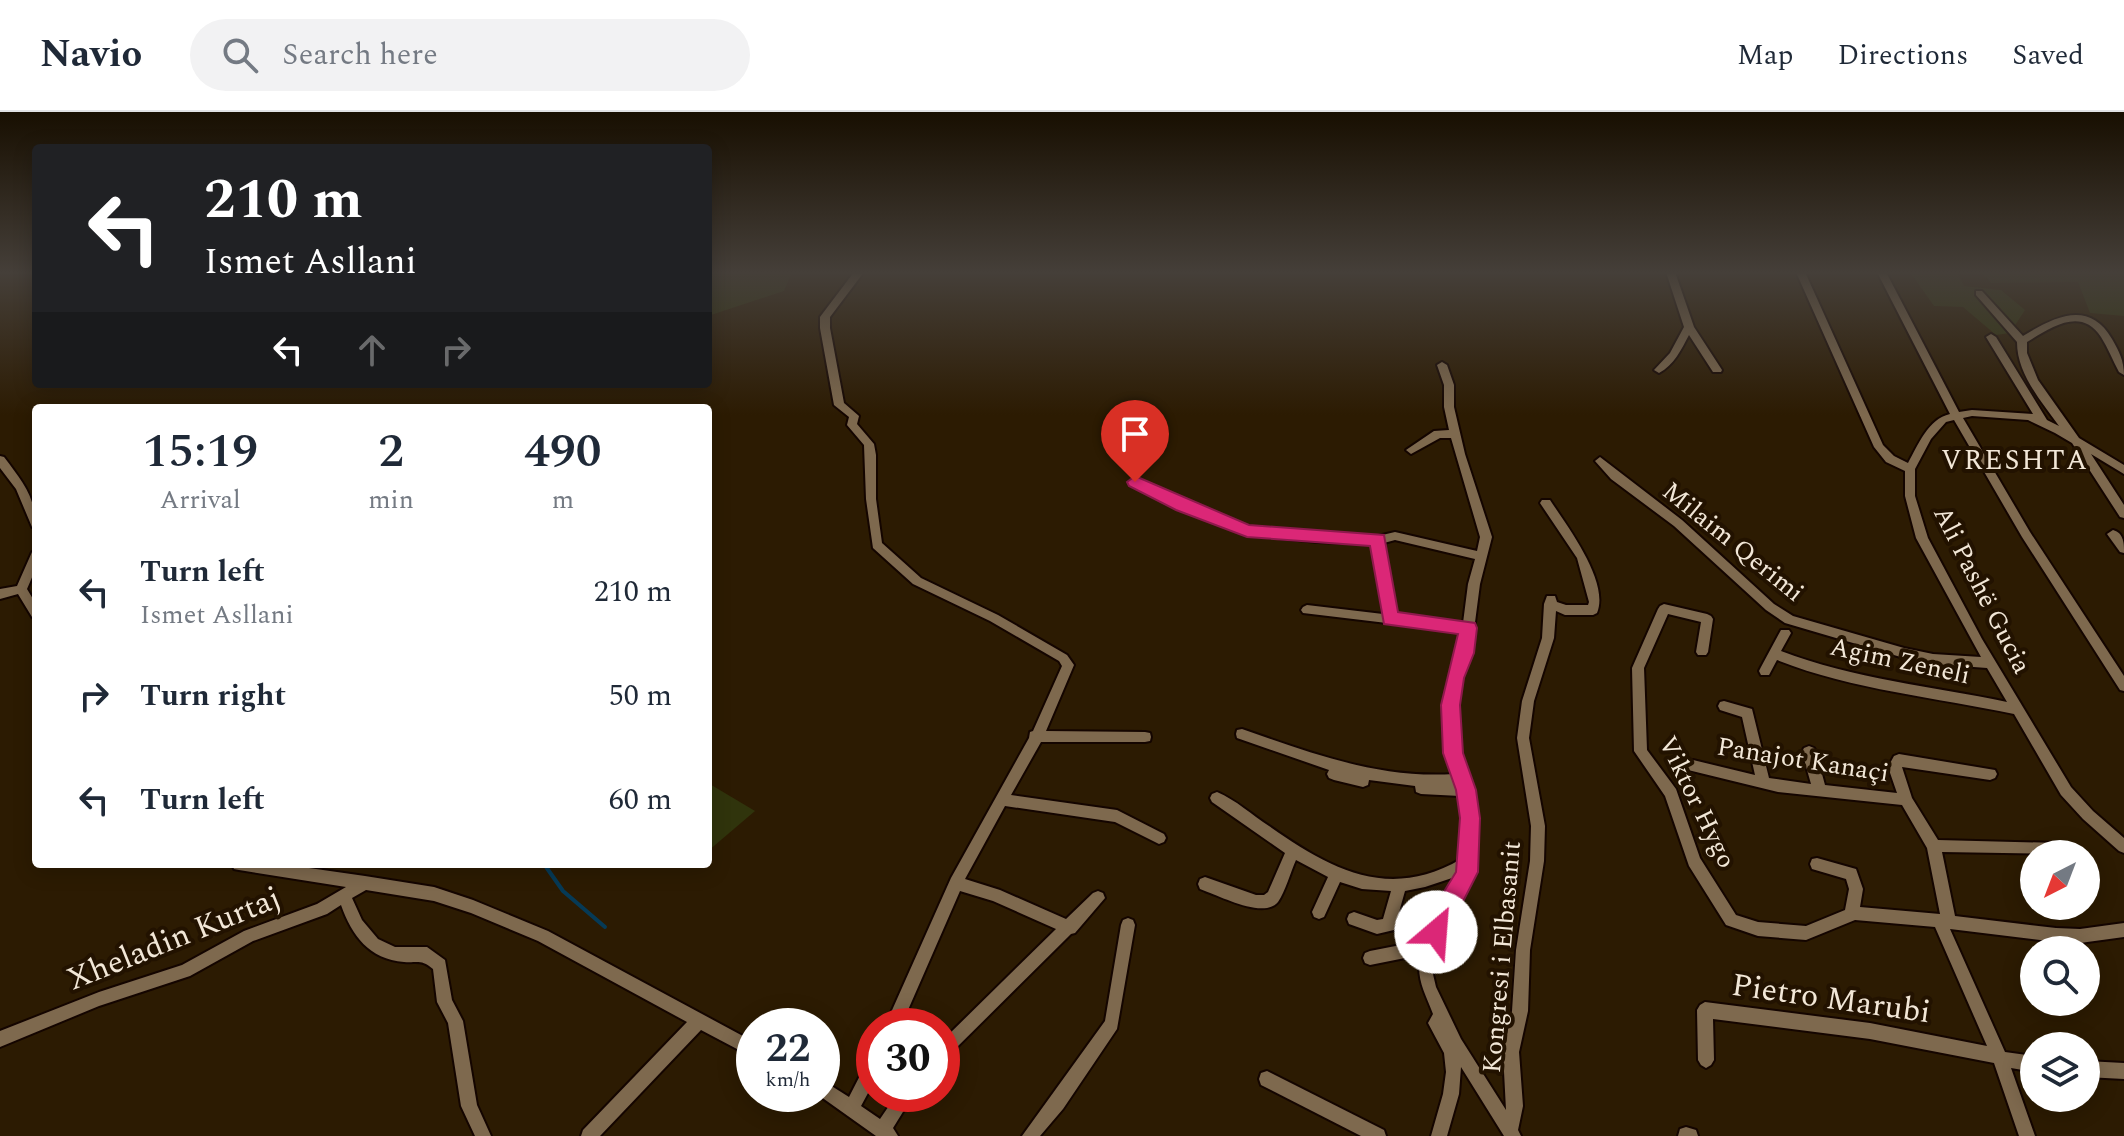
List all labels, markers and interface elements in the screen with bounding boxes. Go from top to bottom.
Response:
search box [190,19,750,91]
text: Navio [40,26,142,84]
text: Search here [282,32,438,78]
icon: search [218,33,262,77]
text: Map [1737,34,1794,77]
text: Directions [1838,34,1968,77]
text: Saved [2012,34,2084,77]
text: 210 m [204,158,363,243]
icon: left [72,176,176,280]
text: Ismet Asllani [204,235,417,290]
icon: left [266,328,310,372]
icon: ahead [350,328,394,372]
icon: right [434,328,478,372]
pin [1101,400,1169,482]
icon: arrive [1113,412,1157,456]
text: 15:19 [142,415,258,488]
text: 2 [378,415,404,488]
text: 490 [524,415,602,488]
district label: VRESHTA [1941,439,2089,482]
street label: Milaim Qerimi [1653,472,1813,612]
text: Arrival [160,480,241,520]
text: min [368,480,414,520]
text: m [552,480,574,520]
street label: Ali Pashë Gucia [1922,499,2042,681]
text: Turn left [140,549,265,595]
text: 210 m [594,569,672,615]
icon: left [72,570,116,614]
text: Ismet Asllani [140,595,294,635]
street label: Agim Zeneli [1826,627,1974,695]
text: Turn right [140,673,286,719]
text: 50 m [609,673,672,719]
icon: right [72,674,116,718]
street label: Panajot Kanaçi [1714,727,1892,793]
street label: Viktor Hygo [1648,729,1746,875]
text: Turn left [140,777,265,823]
text: 60 m [609,777,672,823]
icon: left [72,778,116,822]
street label: Kongresi i Elbasanit [1472,839,1532,1075]
north arrow [2020,840,2100,920]
map controls [2020,840,2100,1112]
street label: Xheladin Kurtaj [60,874,288,1004]
position arrow [1394,890,1478,974]
button: search [2020,936,2100,1016]
street label: Pietro Marubi [1728,961,1934,1037]
speed limit sign: 30 [856,1008,960,1112]
text: 22 [766,1019,810,1080]
button: layers [2020,1032,2100,1112]
text: km/h [766,1065,811,1095]

